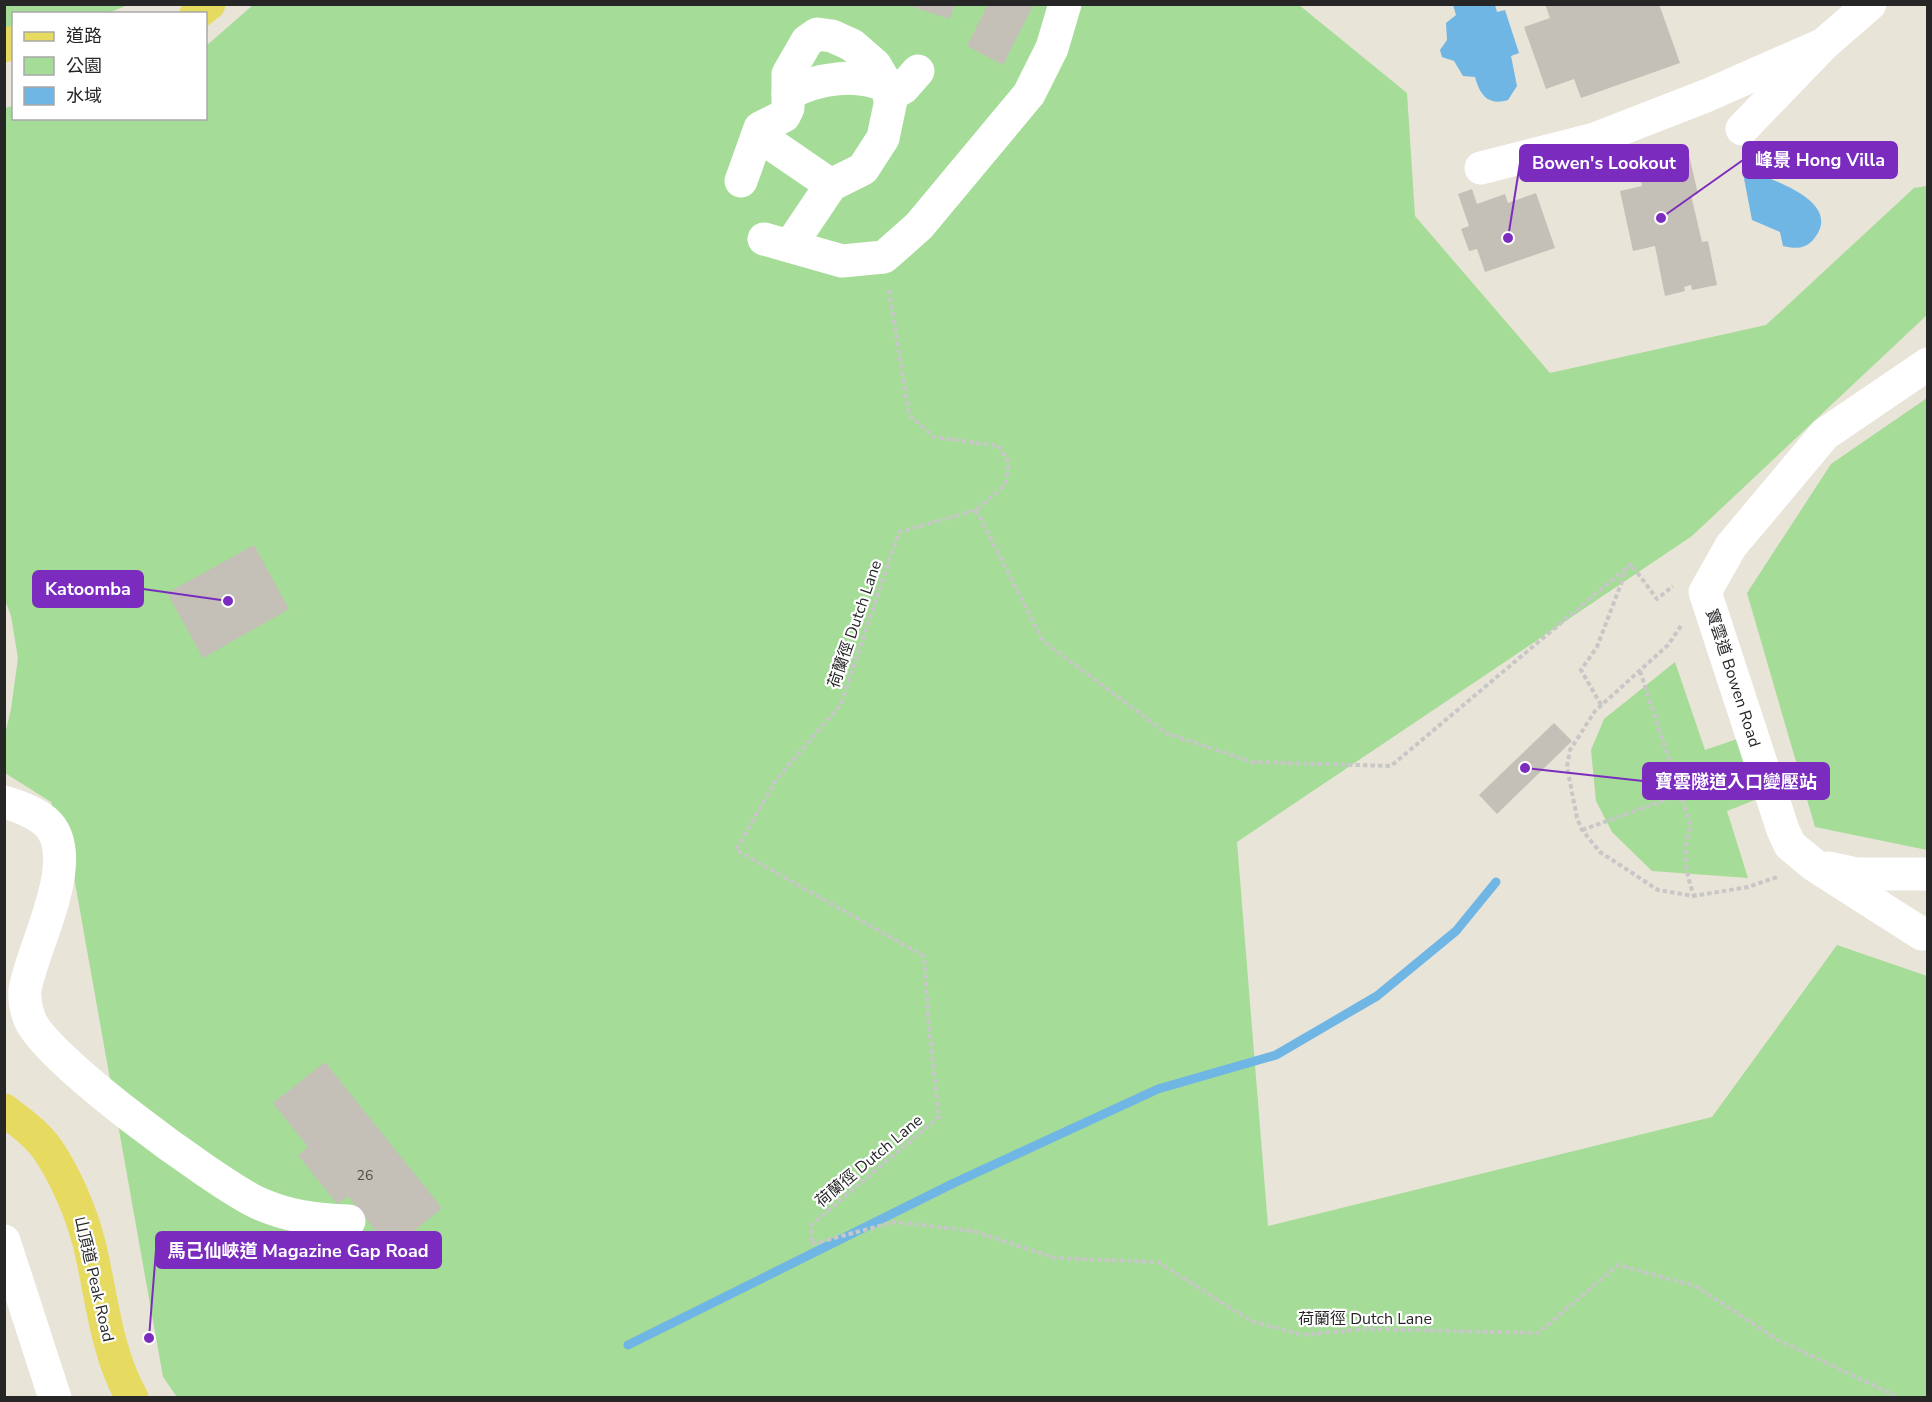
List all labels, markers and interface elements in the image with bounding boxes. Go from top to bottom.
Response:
legend [12,12,207,120]
text: 道路 [66,24,102,48]
text: 公園 [66,54,102,78]
text: 水域 [66,84,102,108]
callout: 峰景 Hong Villa [1743,142,1897,178]
callout: Bowen's Lookout [1520,145,1688,181]
text: 峰景 Hong Villa [1755,148,1885,172]
text: Bowen's Lookout [1532,151,1676,175]
street label: 荷蘭徑 Dutch Lane [823,557,887,691]
callout: Katoomba [33,571,143,607]
text: Katoomba [45,577,131,601]
street label: 寶雲道 Bowen Road [1700,606,1766,750]
callout: 寶雲隧道入口變壓站 [1643,763,1829,799]
text: 寶雲隧道入口變壓站 [1655,770,1817,794]
street label: 荷蘭徑 Dutch Lane [811,1110,927,1212]
house number: 26 [357,1166,373,1185]
street label: 山頂道 Peak Road [69,1214,119,1344]
callout: 馬己仙峽道 Magazine Gap Road [156,1232,441,1268]
text: 馬己仙峽道 Magazine Gap Road [167,1239,429,1263]
street label: 荷蘭徑 Dutch Lane [1298,1308,1432,1330]

